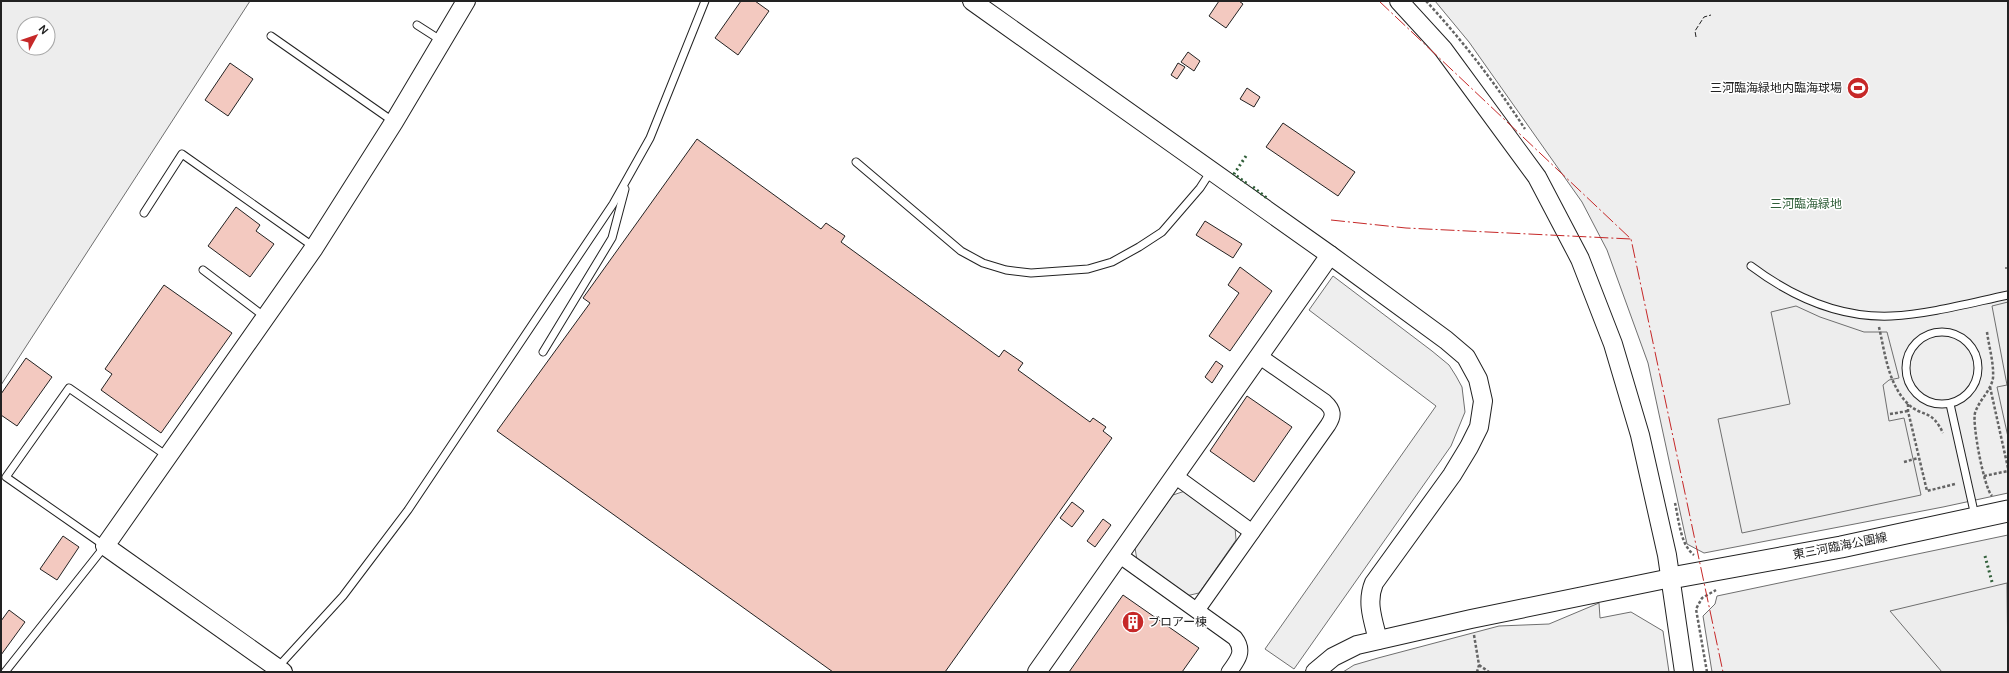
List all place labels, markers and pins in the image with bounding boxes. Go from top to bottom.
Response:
sports icon: 三河臨海緑地内臨海球場 [1845,75,1871,101]
place label: 三河臨海緑地内臨海球場 [1710,80,1842,96]
building icon: ブロアー棟 [1120,609,1146,635]
place label: ブロアー棟 [1148,614,1207,630]

